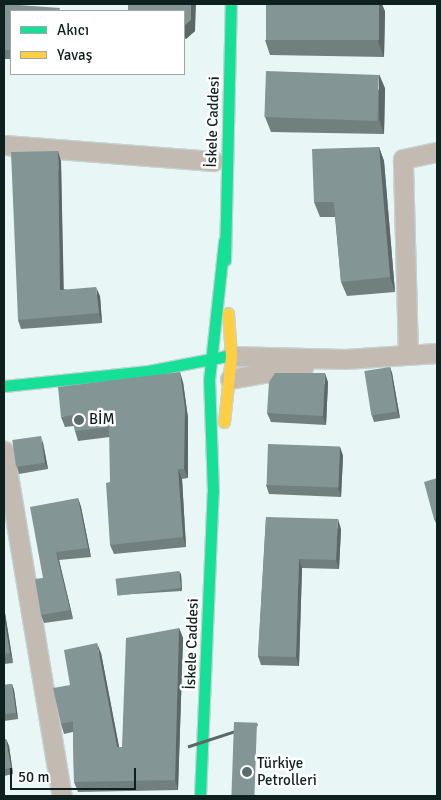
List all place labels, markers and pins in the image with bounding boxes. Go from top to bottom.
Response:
place label: BİM [89,411,115,429]
marker: BİM [73,414,85,426]
place label: Türkiye Petrolleri [257,754,317,789]
marker: Türkiye Petrolleri [241,766,253,778]

